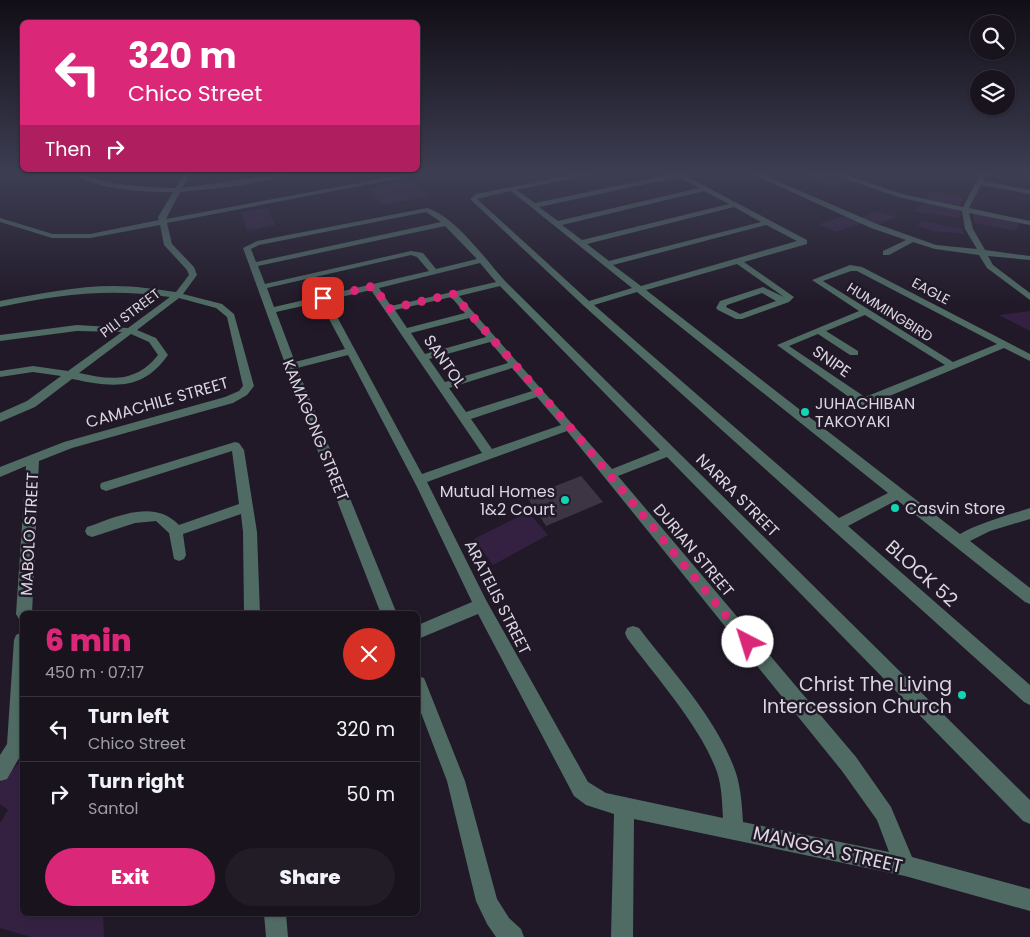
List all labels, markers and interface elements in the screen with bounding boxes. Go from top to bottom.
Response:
map controls [970,15,1015,115]
button: search [970,15,1015,60]
text: 320 m [128,31,236,80]
icon: left [45,40,110,105]
button: layers [970,70,1015,115]
text: Chico Street [128,78,262,109]
icon: right [101,135,129,163]
text: Then [45,136,91,163]
street label: EAGLE [908,273,954,309]
pin [302,277,344,319]
street label: HUMMINGBIRD [843,278,937,346]
street label: PILI STREET [96,283,165,342]
icon: arrive [309,284,337,312]
street label: SANTOL [418,330,471,392]
street label: SNIPE [808,340,856,383]
street label: KAMAGONG STREET [277,356,355,505]
street label: CAMACHILE STREET [83,371,231,434]
place label: JUHACHIBAN TAKOYAKI [815,392,915,433]
marker: JUHACHIBAN TAKOYAKI [799,406,811,418]
street label: NARRA STREET [691,449,785,542]
street label: MABOLO STREET [15,471,44,596]
place label: Mutual Homes 1&2 Court [440,480,555,521]
marker: Mutual Homes 1&2 Court [559,494,571,506]
place label: Casvin Store [905,497,1005,520]
street label: DURIAN STREET [648,499,740,602]
marker: Casvin Store [889,502,901,514]
street label: BLOCK 52 [880,534,964,613]
street label: ARATELIS STREET [459,536,536,659]
position arrow [721,615,773,667]
text: 6 min [45,619,132,662]
button: close [343,628,395,680]
text: 450 m · 07:17 [45,661,144,684]
place label: Christ The Living Intercession Church [762,671,952,720]
marker: Christ The Living Intercession Church [956,689,968,701]
text: Turn left [88,703,169,730]
icon: left [45,715,73,743]
text: 320 m [336,716,395,743]
text: Chico Street [88,732,186,755]
text: Turn right [88,768,184,795]
icon: right [45,780,73,808]
text: 50 m [346,781,395,808]
text: Santol [88,797,138,820]
street label: MANGGA STREET [750,819,905,880]
button: Exit [45,848,215,906]
button: Share [225,848,395,906]

